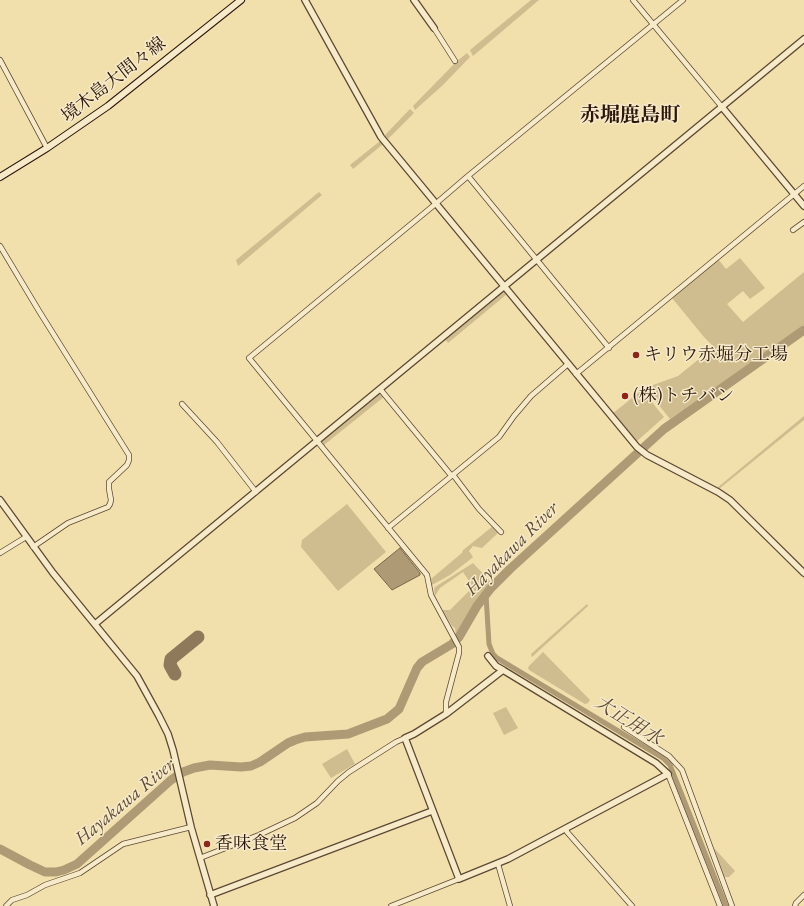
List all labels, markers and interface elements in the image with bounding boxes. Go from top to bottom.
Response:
street label: 境木島大間々線 [58,33,170,127]
district label: 赤堀鹿島町 [580,104,680,128]
place label: キリウ赤堀分工場 [644,344,788,366]
marker: キリウ赤堀分工場 [631,350,641,360]
place label: (株)トチバン [633,385,734,407]
marker: (株)トチバン [620,391,630,401]
water label: Hayakawa River [460,497,564,601]
water label: 大正用水 [590,691,666,751]
water label: Hayakawa River [71,754,179,850]
place label: 香味食堂 [215,833,287,855]
marker: 香味食堂 [202,839,212,849]

